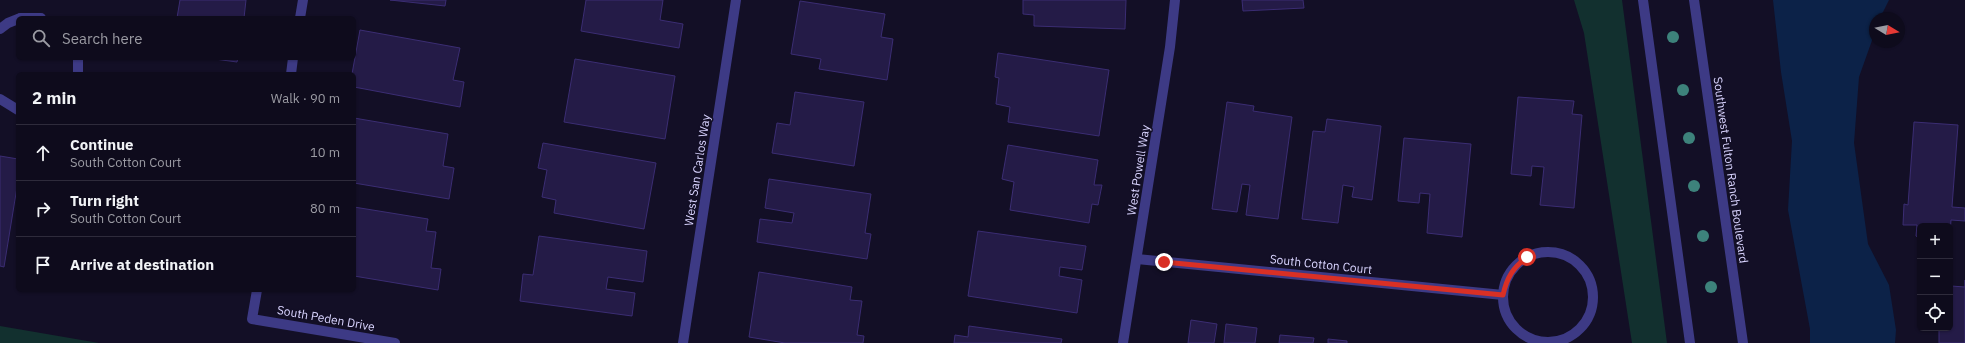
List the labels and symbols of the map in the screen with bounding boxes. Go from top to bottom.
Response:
north arrow [1869,12,1905,48]
street label: Southwest Fulton Ranch Boulevard [1710,76,1752,264]
street label: West San Carlos Way [681,113,713,227]
street label: West Powell Way [1123,124,1153,216]
route start [1518,248,1536,266]
street label: South Cotton Court [1269,251,1373,277]
route end [1155,253,1173,271]
street label: South Peden Drive [276,302,376,334]

